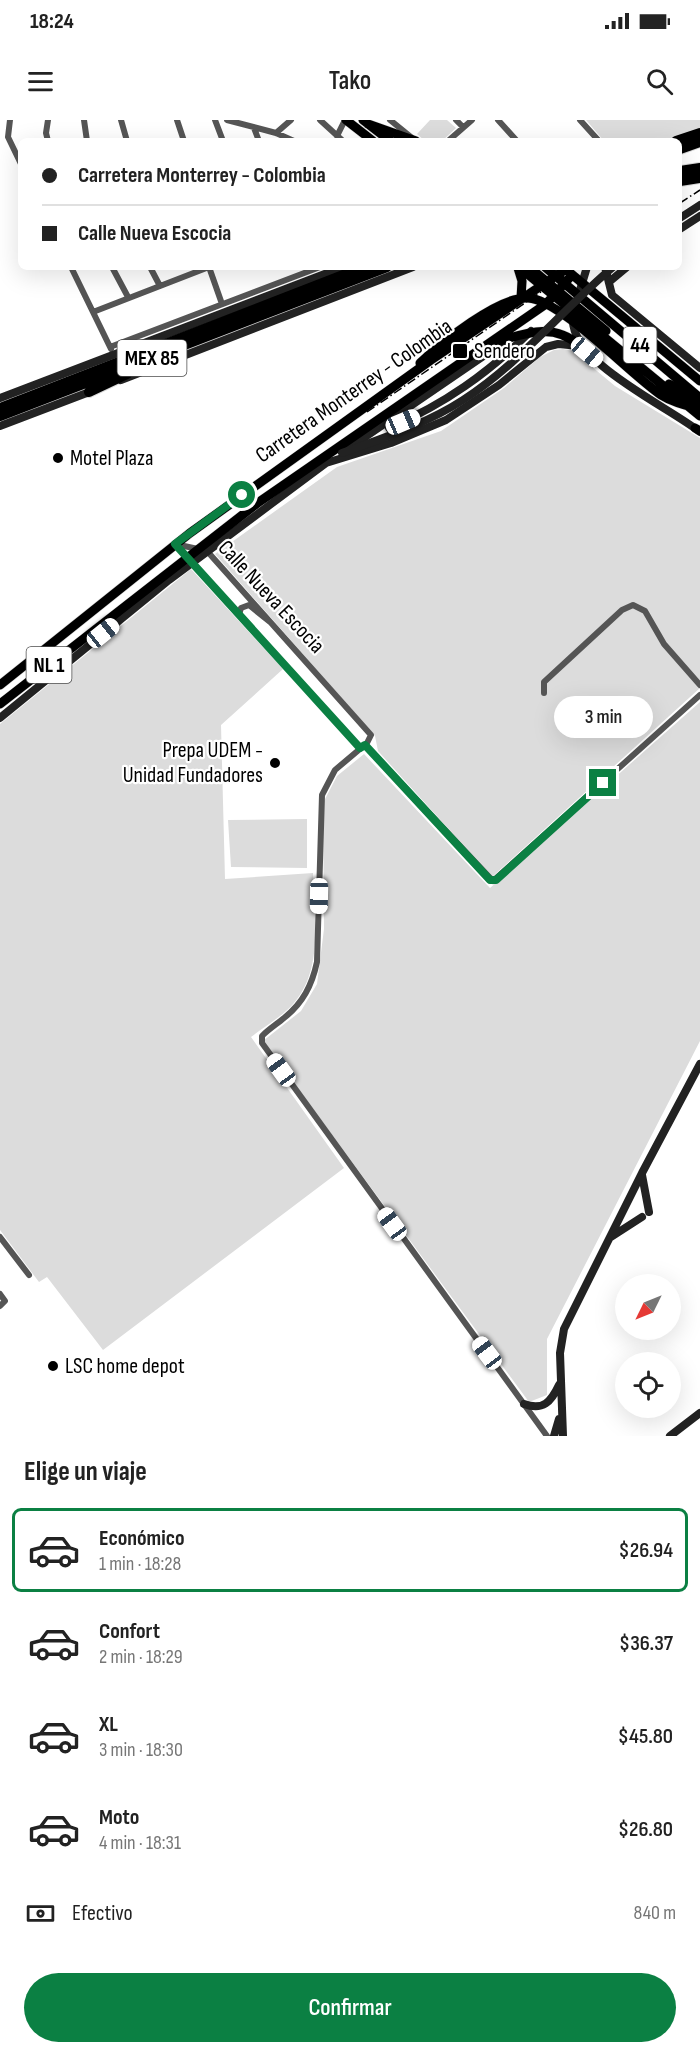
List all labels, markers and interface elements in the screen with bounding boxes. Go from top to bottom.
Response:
text: 18:24 [30,8,74,35]
icon: menu [24,65,57,98]
text: Tako [329,65,371,97]
icon: search [643,65,676,98]
text: Carretera Monterrey - Colombia [78,162,326,189]
text: Calle Nueva Escocia [78,220,231,247]
street label: Carretera Monterrey - Colombia [251,313,457,469]
road number: 44 [624,327,656,363]
car [567,334,607,370]
place label: Sendero [474,338,535,365]
road number: MEX 85 [118,340,186,376]
marker: Sendero [451,342,469,360]
car [383,407,423,437]
place label: Motel Plaza [70,445,153,472]
marker: Motel Plaza [51,451,65,465]
route start [228,481,255,508]
street label: Calle Nueva Escocia [212,535,330,659]
car [83,615,123,651]
road number: NL 1 [26,647,72,683]
callout: 3 min [554,696,652,738]
text: 3 min [585,705,622,729]
place label: Prepa UDEM - Unidad Fundadores [123,737,263,789]
marker: Prepa UDEM - Unidad Fundadores [268,756,282,770]
route end [589,769,616,796]
car [310,878,328,914]
car [263,1050,299,1090]
car [374,1204,410,1244]
north arrow [615,1274,681,1340]
map controls [615,1274,681,1418]
car [469,1333,505,1373]
button: locate [615,1352,681,1418]
place label: LSC home depot [65,1353,185,1380]
marker: LSC home depot [46,1359,60,1373]
text: Elige un viaje [24,1456,147,1488]
icon: car [27,1523,81,1577]
text: Económico [99,1525,185,1552]
text: $26.94 [619,1537,673,1564]
text: 1 min · 18:28 [99,1552,181,1576]
icon: car [27,1616,81,1670]
text: Confort [99,1618,160,1645]
text: $36.37 [619,1630,673,1657]
text: 2 min · 18:29 [99,1645,183,1669]
icon: car [27,1709,81,1763]
text: XL [99,1711,118,1738]
text: $45.80 [618,1723,673,1750]
text: 3 min · 18:30 [99,1738,183,1762]
icon: car [27,1802,81,1856]
text: Moto [99,1804,139,1831]
text: $26.80 [618,1816,673,1843]
text: 4 min · 18:31 [99,1831,181,1855]
icon: cash [24,1897,57,1930]
text: Efectivo [72,1900,133,1927]
text: 840 m [634,1901,676,1925]
button: Confirmar [24,1973,676,2042]

